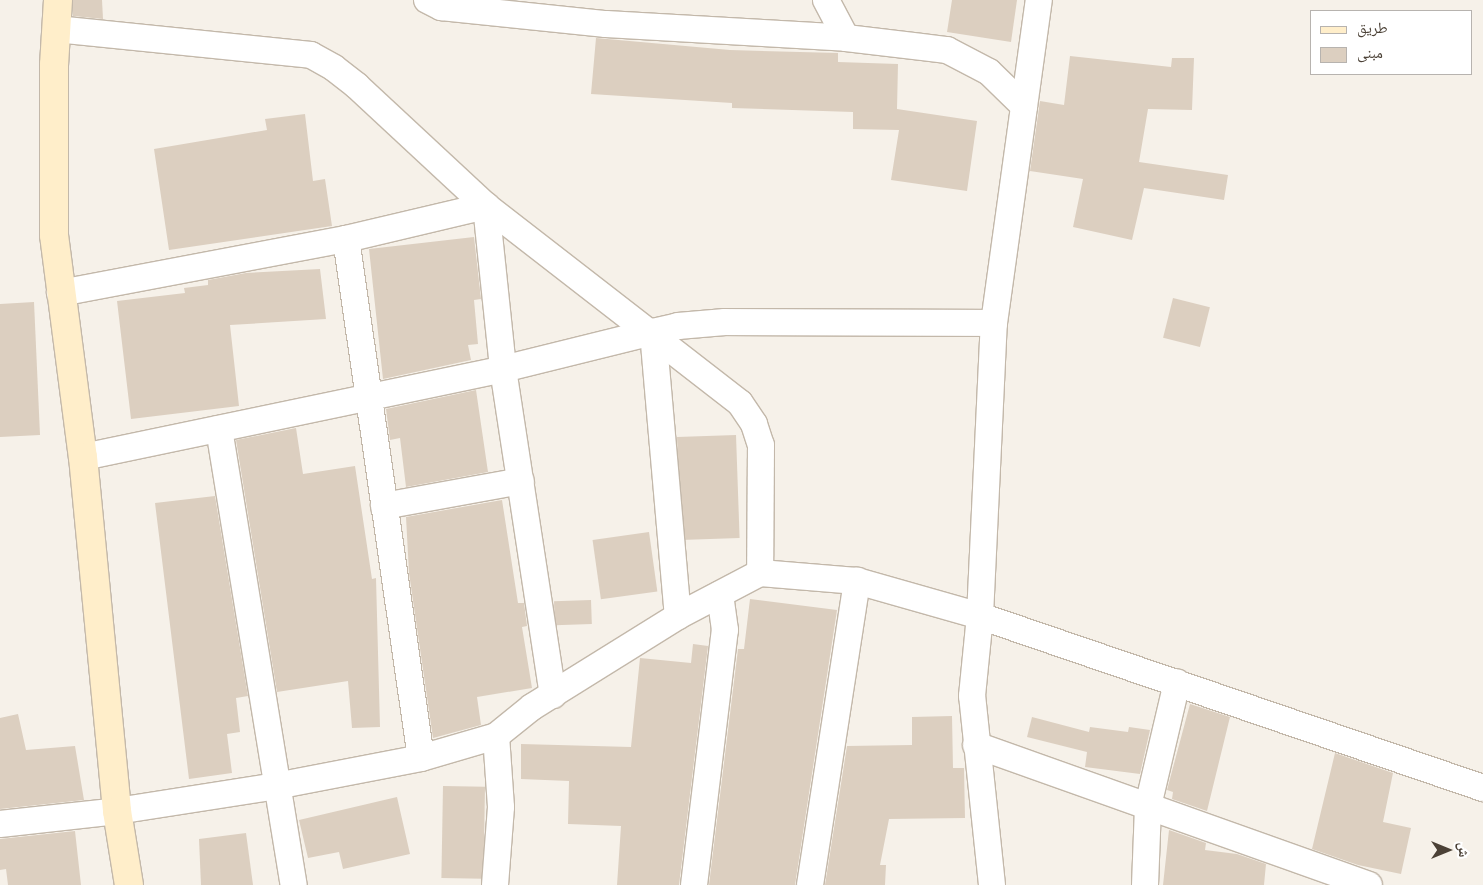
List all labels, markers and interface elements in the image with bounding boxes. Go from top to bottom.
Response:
legend [1310,10,1473,75]
text: طريق [1357,18,1388,38]
text: مبنى [1357,43,1383,63]
north arrow [1423,825,1473,875]
text: ش [1454,843,1473,857]

